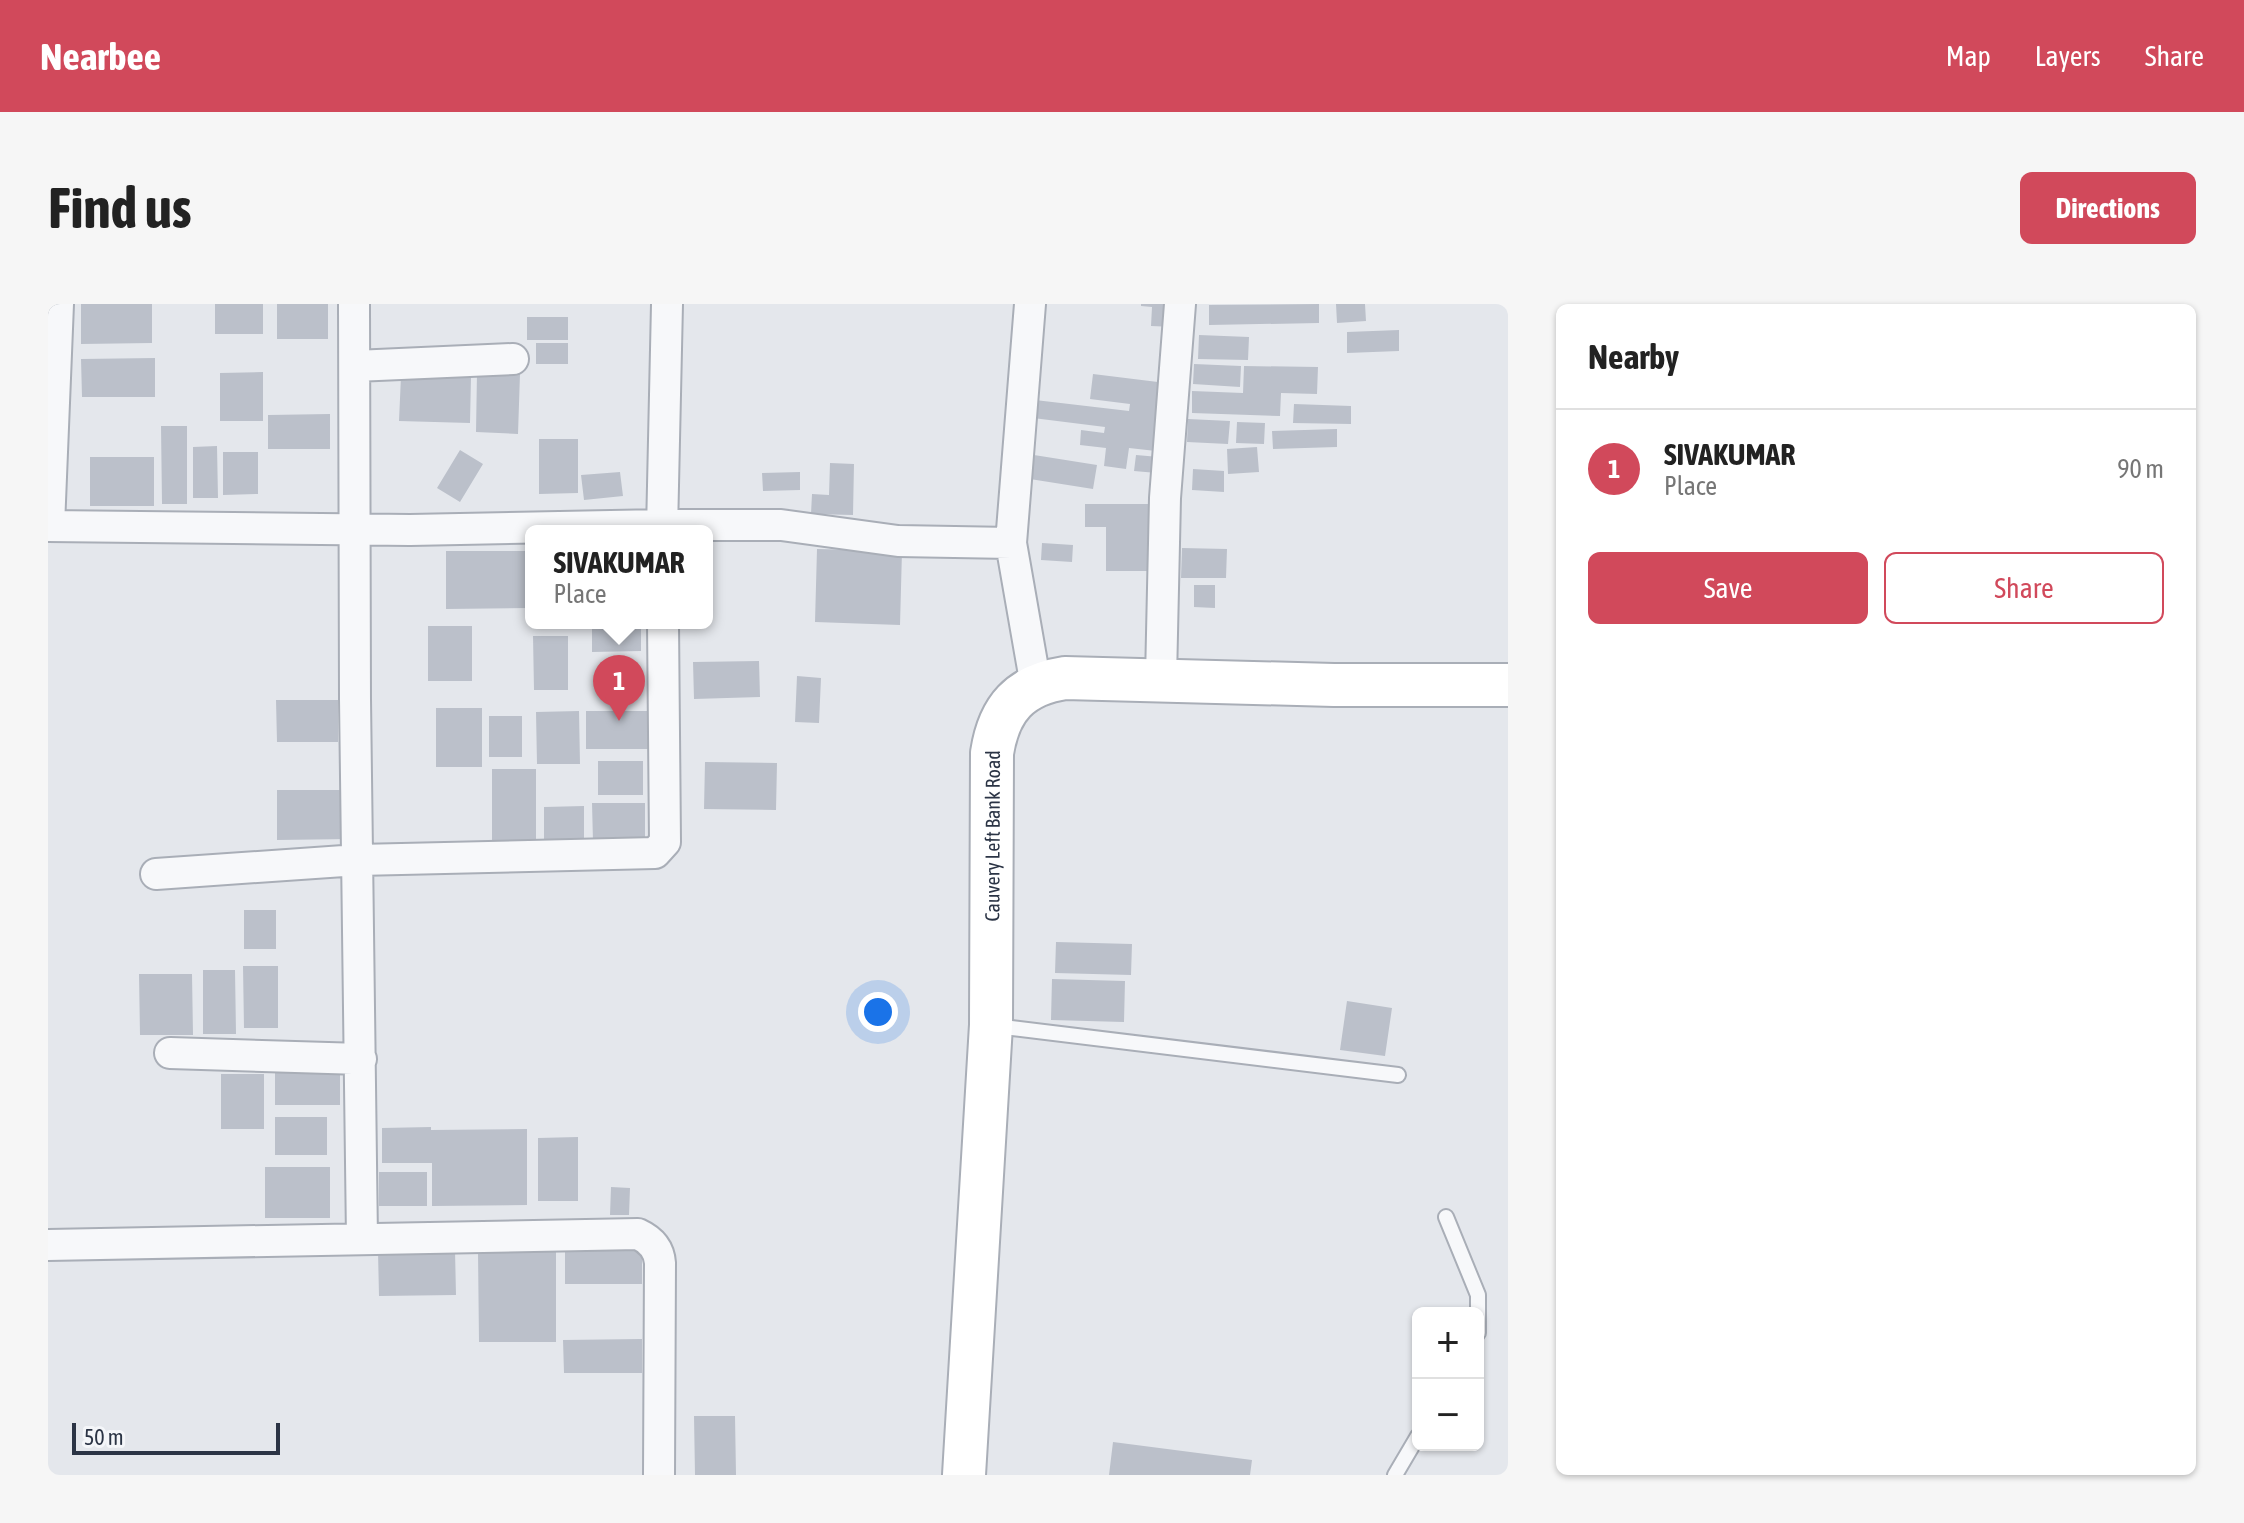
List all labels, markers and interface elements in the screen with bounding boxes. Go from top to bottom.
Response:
text: Nearbee [40,35,161,78]
text: Map [1946,40,1991,72]
text: Layers [2035,40,2101,72]
text: Share [2145,40,2204,72]
button: Directions [2020,172,2196,244]
text: Find us [48,176,192,240]
text: Nearby [1588,337,1679,376]
text: SIVAKUMAR [1664,437,1795,471]
text: 1 [1608,454,1620,484]
text: 90 m [2117,454,2164,484]
text: Place [1664,471,1717,501]
popup [525,525,713,629]
text: SIVAKUMAR [553,545,685,579]
button: Save [1588,552,1868,624]
button: Share [1884,552,2164,624]
text: Place [553,579,607,609]
pin: 1 [593,655,645,721]
street label: Cauvery Left Bank Road [980,750,1004,921]
your location [858,992,898,1032]
map controls [1412,1307,1484,1451]
button: + [1412,1307,1484,1379]
button: − [1412,1379,1484,1451]
scale bar [72,1419,280,1455]
text: 50 m [84,1424,124,1450]

